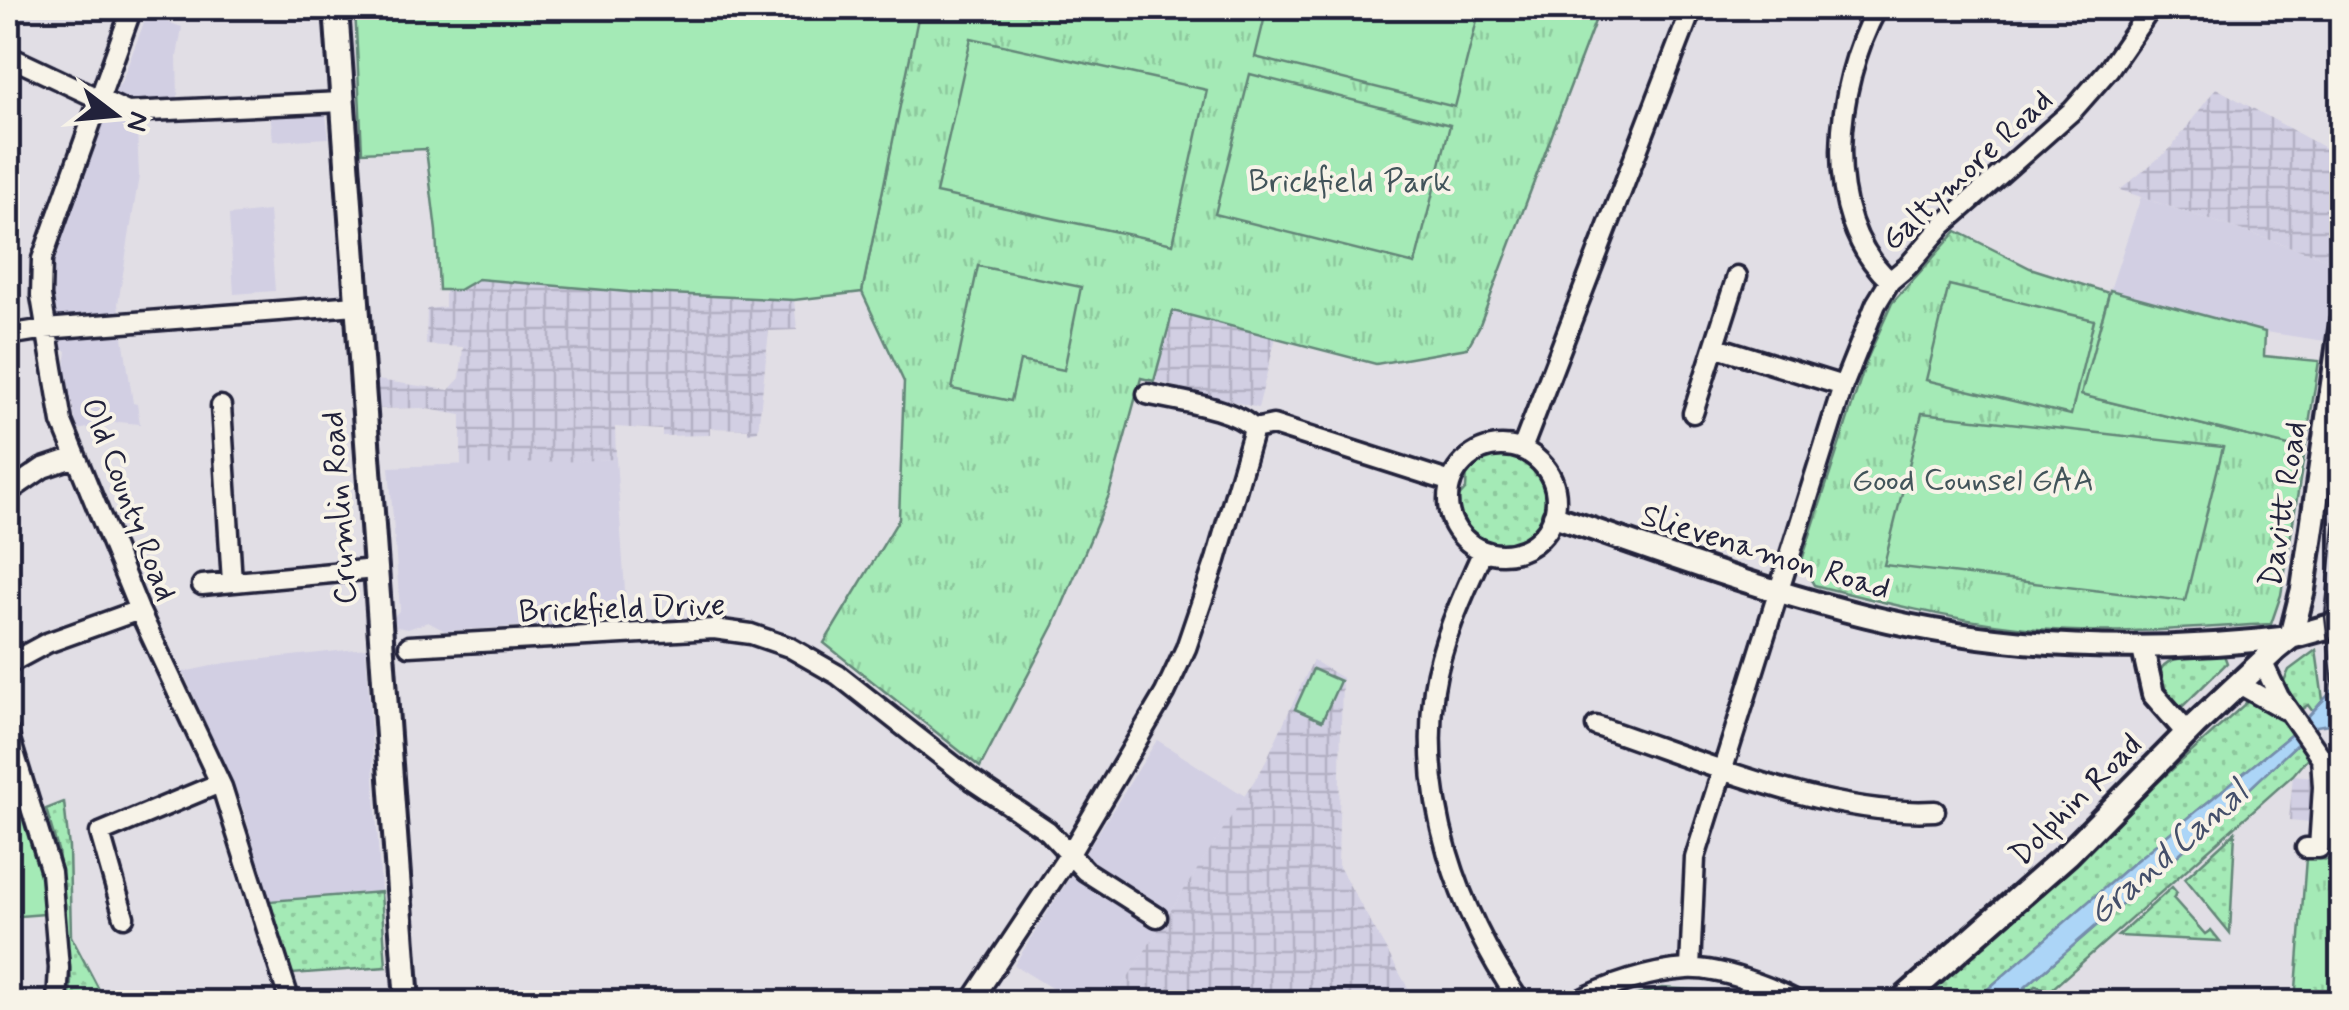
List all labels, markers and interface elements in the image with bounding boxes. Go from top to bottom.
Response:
north arrow [65,65,165,165]
street label: Galtymore Road [1873,80,2062,261]
text: N [116,107,157,135]
park label: Brickfield Park [1249,161,1451,203]
street label: Old County Road [70,392,186,607]
street label: Crumlin Road [312,410,368,606]
street label: Davitt Road [2250,419,2318,590]
park label: Good Counsel GAA [1852,460,2094,502]
street label: Slievenamon Road [1636,495,1895,611]
street label: Brickfield Drive [518,584,726,634]
street label: Dolphin Road [2001,725,2152,876]
water label: Grand Canal [2078,769,2260,936]

